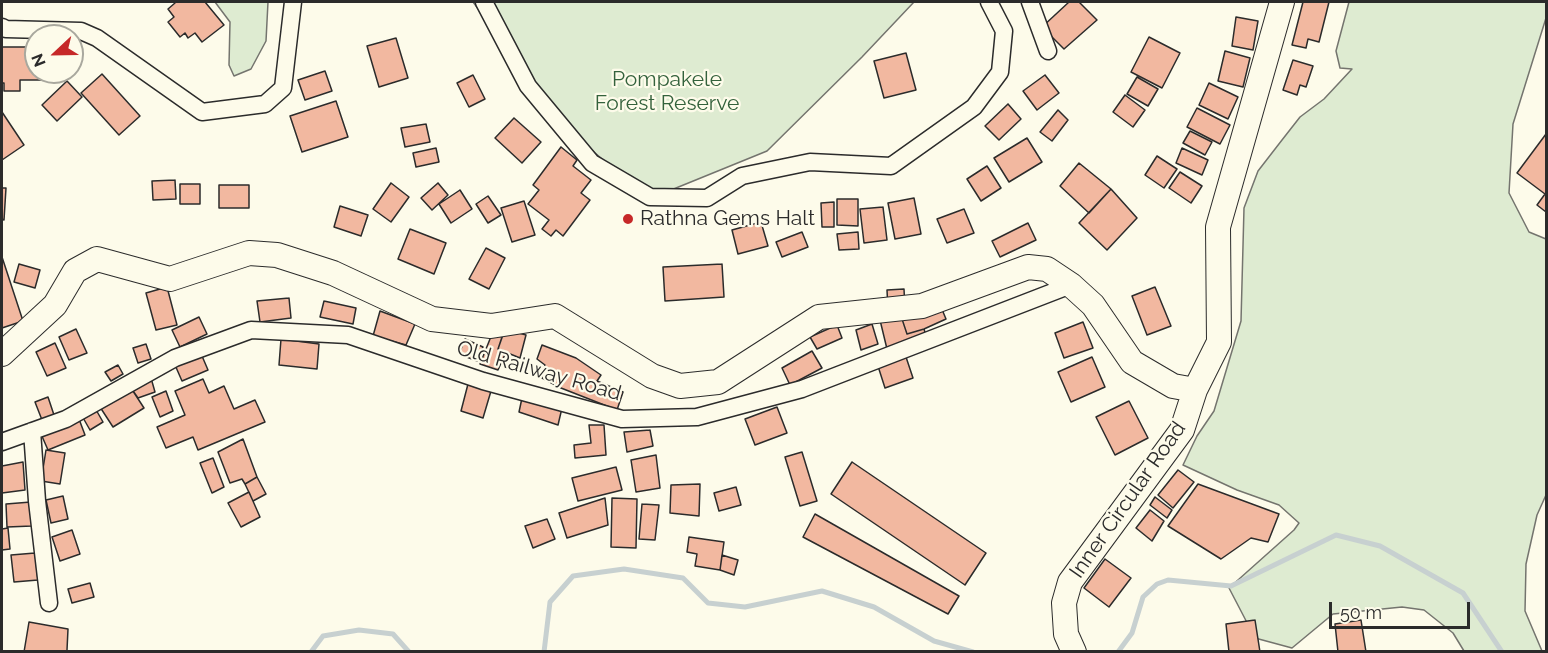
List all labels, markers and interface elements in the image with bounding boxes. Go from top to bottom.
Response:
north arrow [24,24,84,84]
text: N [28,51,50,69]
park label: Pompakele Forest Reserve [595,67,739,117]
place label: Rathna Gems Halt [640,206,815,232]
marker: Rathna Gems Halt [621,212,635,226]
street label: Old Railway Road [454,335,624,407]
street label: Inner Circular Road [1065,417,1191,583]
scale bar [1332,590,1473,628]
text: 50 m [1340,602,1382,623]

